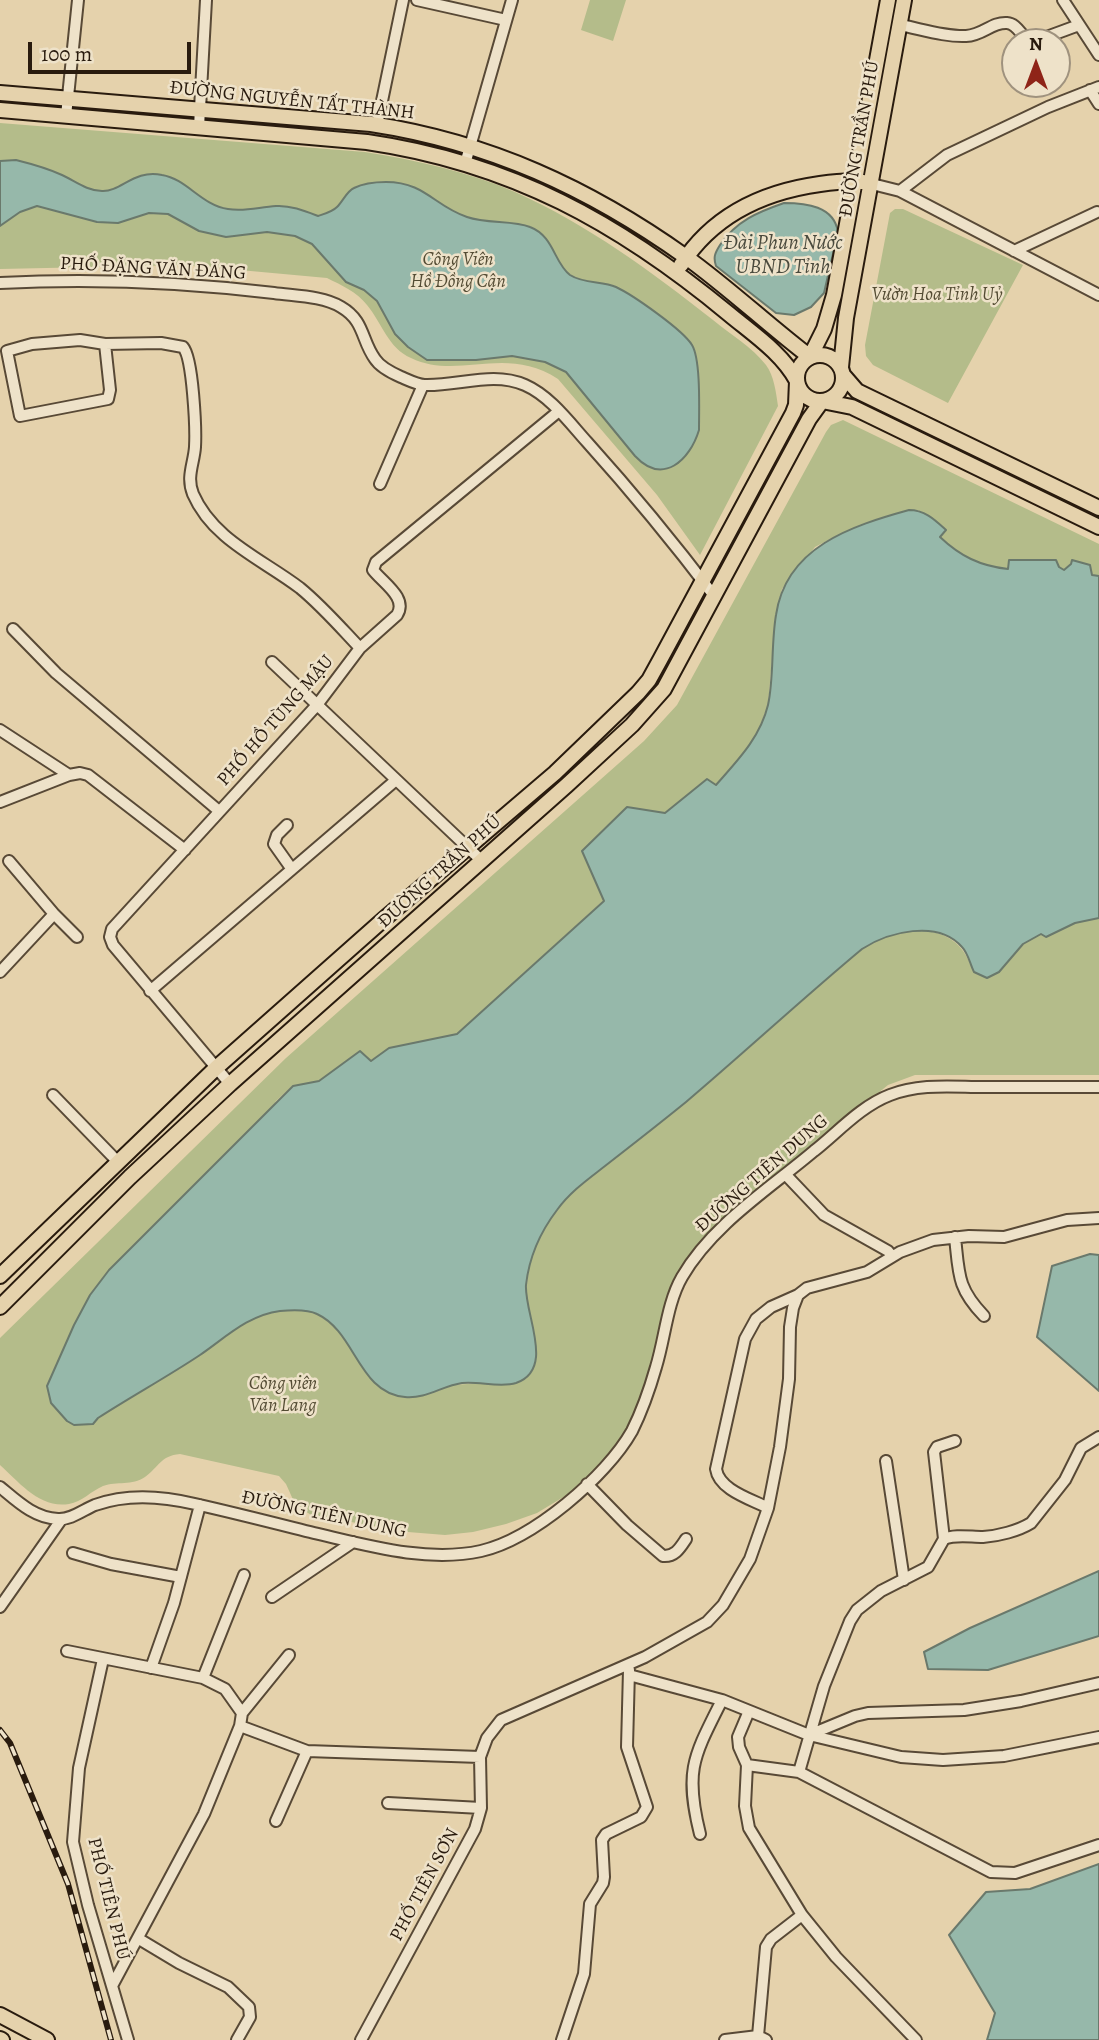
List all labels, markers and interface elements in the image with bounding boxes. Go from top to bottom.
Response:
scale bar [32,28,194,72]
north arrow [1001,28,1071,98]
text: N [1029,31,1043,57]
text: 100 m [41,40,92,68]
street label: ĐƯỜNG TRẦN PHÚ [835,59,885,219]
street label: ĐƯỜNG NGUYỄN TẤT THÀNH [168,77,416,125]
water label: Đài Phun Nước UBND Tỉnh [723,231,843,281]
park label: Công Viên Hồ Đồng Cận [410,249,506,293]
street label: PHỐ ĐẶNG VĂN ĐĂNG [59,253,247,285]
park label: Vườn Hoa Tỉnh Uỷ [872,284,1002,306]
street label: PHỐ HỒ TÙNG MẬU [213,651,339,791]
street label: ĐƯỜNG TRẦN PHÚ [374,811,506,933]
street label: ĐƯỜNG TIÊN DUNG [691,1110,833,1238]
park label: Công viên Văn Lang [249,1373,317,1417]
street label: ĐƯỜNG TIÊN DUNG [239,1486,409,1544]
street label: PHỐ TIÊN SƠN [386,1825,464,1945]
street label: PHỐ TIÊN PHÚ [82,1835,134,1963]

